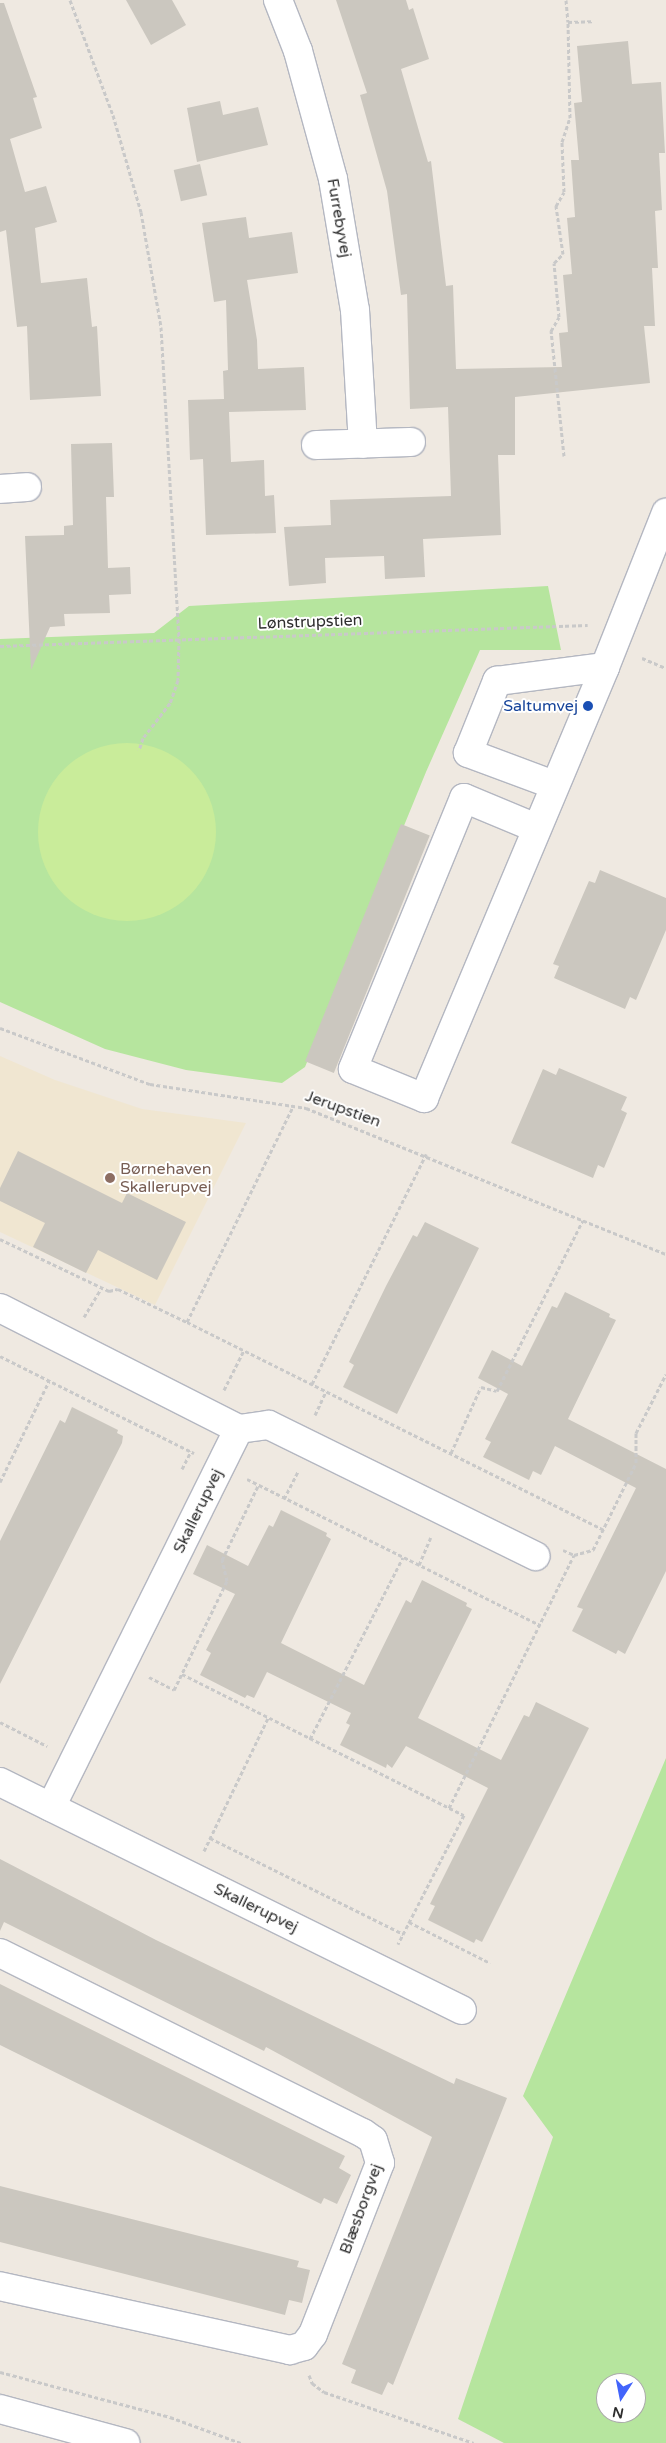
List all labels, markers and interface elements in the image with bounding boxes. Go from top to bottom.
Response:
street label: Furrebyvej [323,177,355,259]
street label: Lønstrupstien [257,611,363,633]
place label: Saltumvej [503,696,578,716]
marker: Saltumvej [582,700,594,712]
street label: Jerupstien [303,1086,383,1132]
place label: Børnehaven Skallerupvej [120,1159,212,1197]
marker: Børnehaven Skallerupvej [104,1172,116,1184]
street label: Skallerupvej [169,1466,227,1556]
street label: Skallerupvej [211,1879,301,1937]
street label: Blæsborgvej [336,2161,386,2257]
north arrow [596,2373,646,2423]
text: N [611,2403,625,2422]

